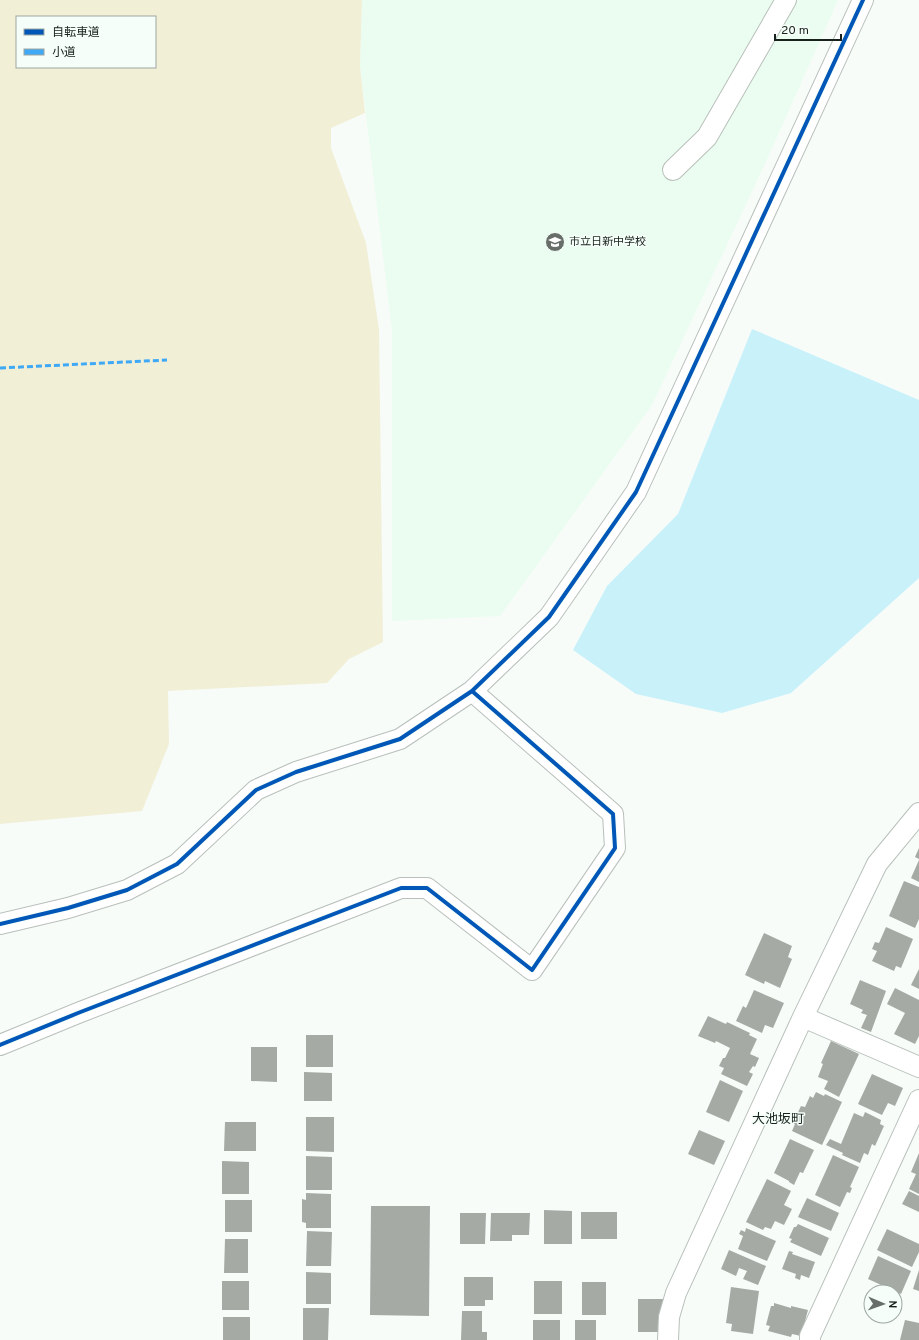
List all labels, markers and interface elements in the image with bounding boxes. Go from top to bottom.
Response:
legend [16,16,156,68]
scale bar [775,16,841,42]
text: 20 m [781,23,809,39]
text: 自転車道 [52,25,100,41]
text: 小道 [52,45,76,61]
school or university icon: 市立日新中学校 [544,231,566,253]
place label: 市立日新中学校 [569,235,646,249]
district label: 大池坂町 [752,1112,804,1128]
north arrow [863,1284,903,1324]
text: N [885,1300,899,1309]

